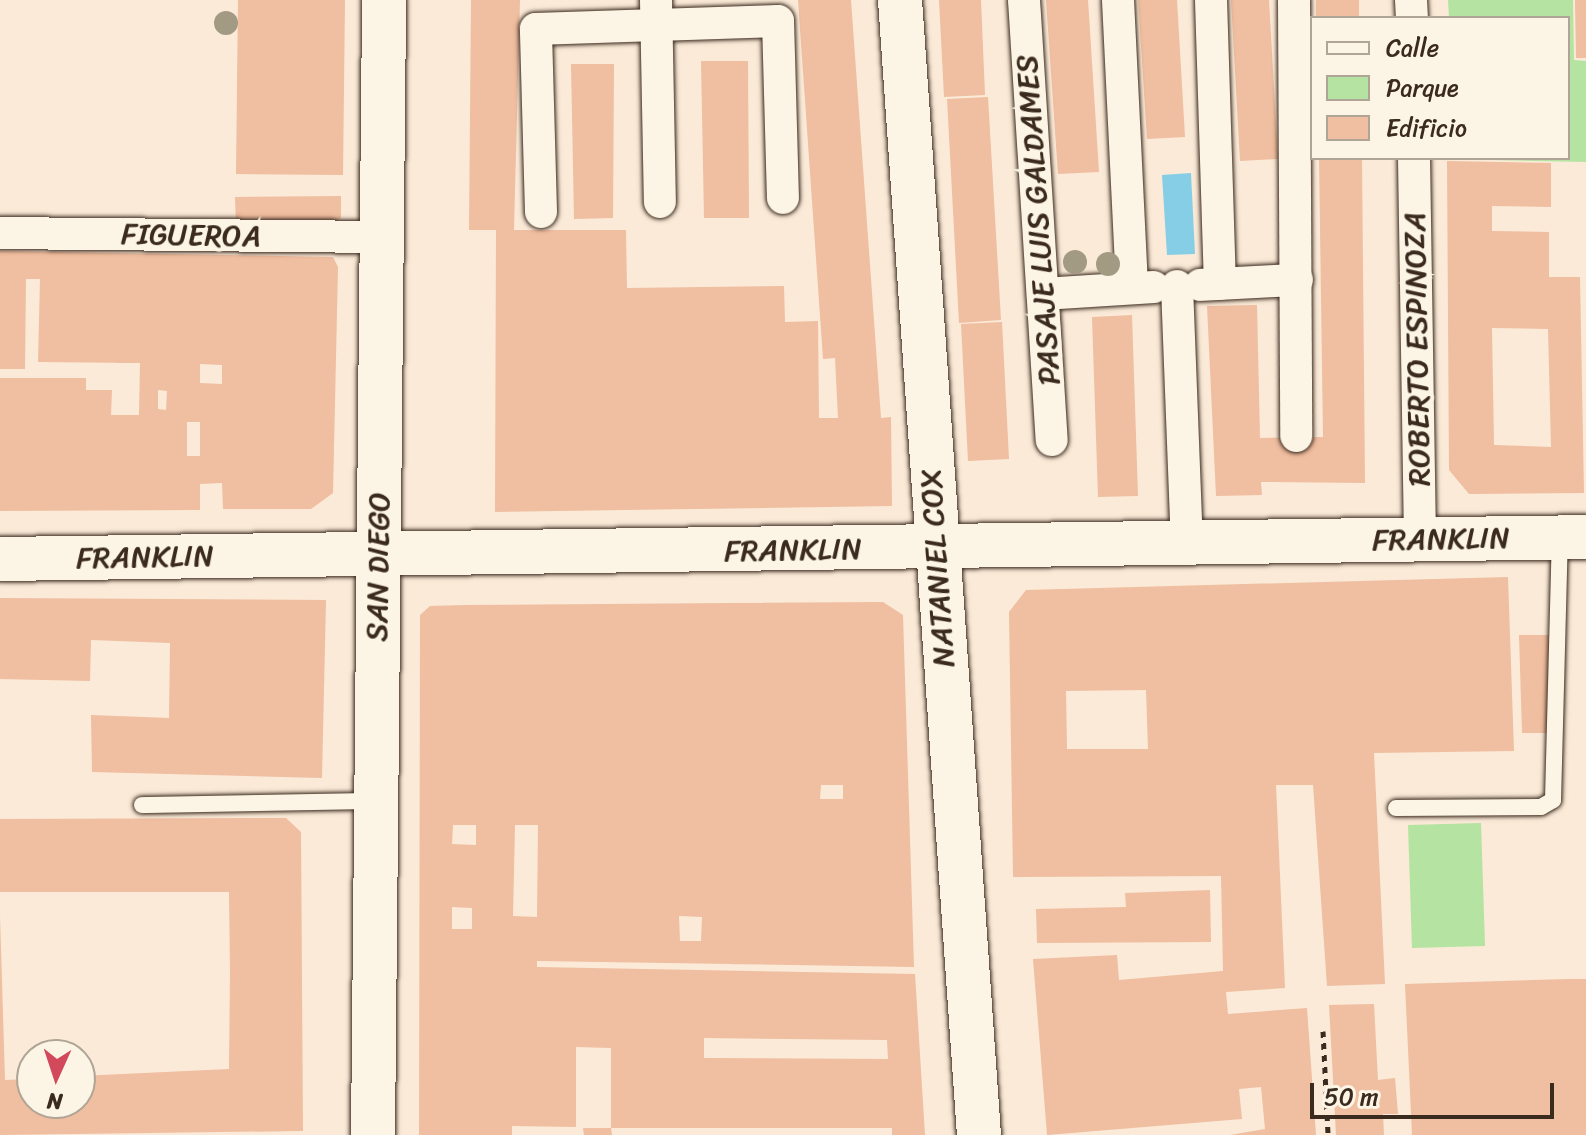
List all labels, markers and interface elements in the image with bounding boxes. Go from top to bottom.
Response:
legend [1310,16,1570,160]
text: Calle [1386,27,1439,69]
street label: PASAJE LUIS GALDAMES [1008,54,1068,386]
text: Parque [1386,67,1459,109]
text: Edificio [1386,107,1467,149]
street label: ROBERTO ESPINOZA [1397,212,1437,486]
street label: FIGUEROA [121,216,261,254]
street label: NATANIEL COX [912,468,962,668]
street label: SAN DIEGO [359,491,397,643]
street label: FRANKLIN [1372,520,1510,558]
street label: FRANKLIN [724,531,862,569]
street label: FRANKLIN [76,538,214,576]
north arrow [16,1039,96,1119]
scale bar [1314,1067,1558,1117]
text: 50 m [1324,1076,1379,1118]
text: N [46,1082,63,1121]

